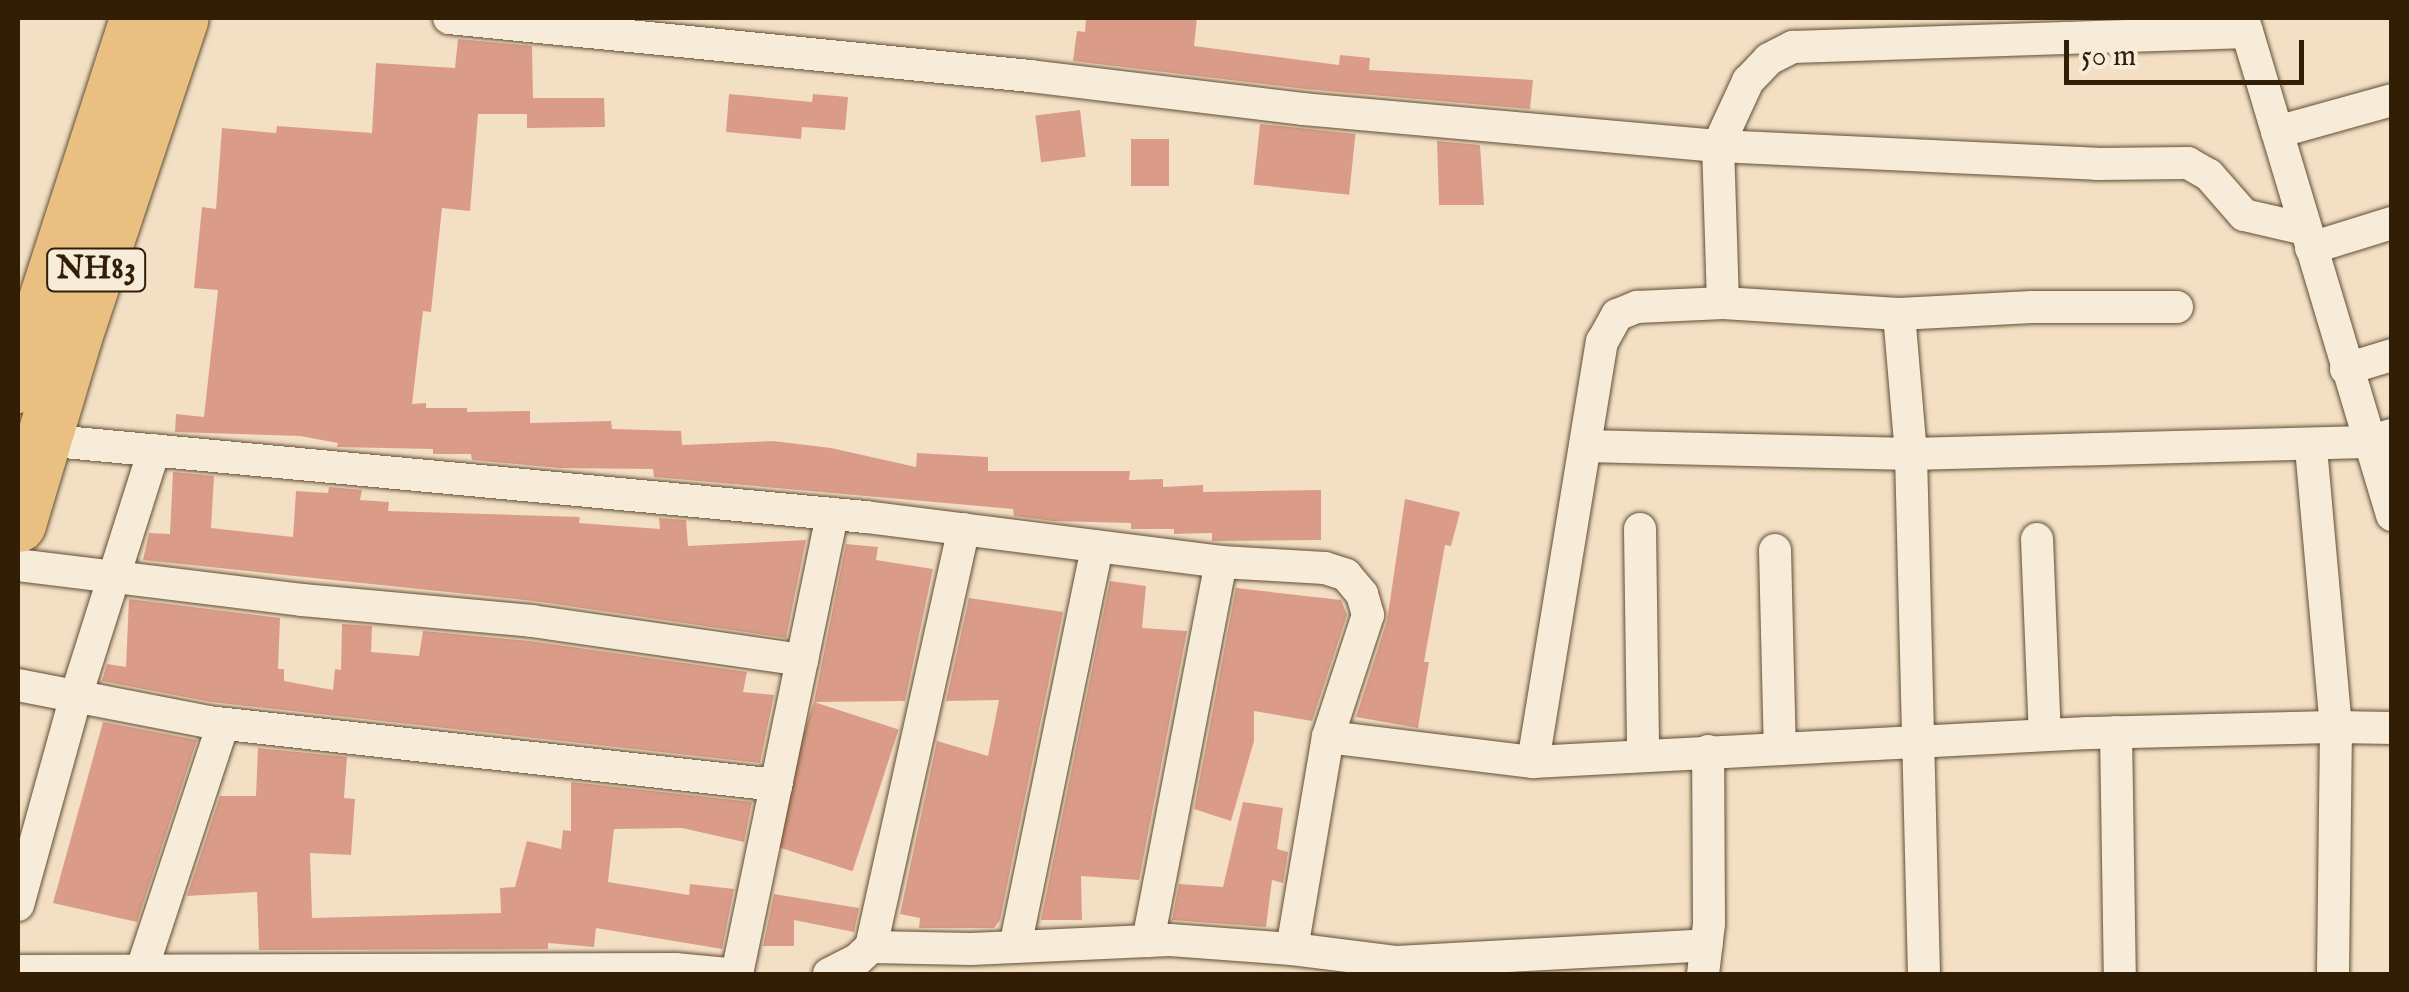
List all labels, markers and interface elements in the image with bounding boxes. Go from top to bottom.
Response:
scale bar [2069,20,2309,82]
text: 50 m [2081,38,2136,76]
road number: NH83 [46,243,146,297]

